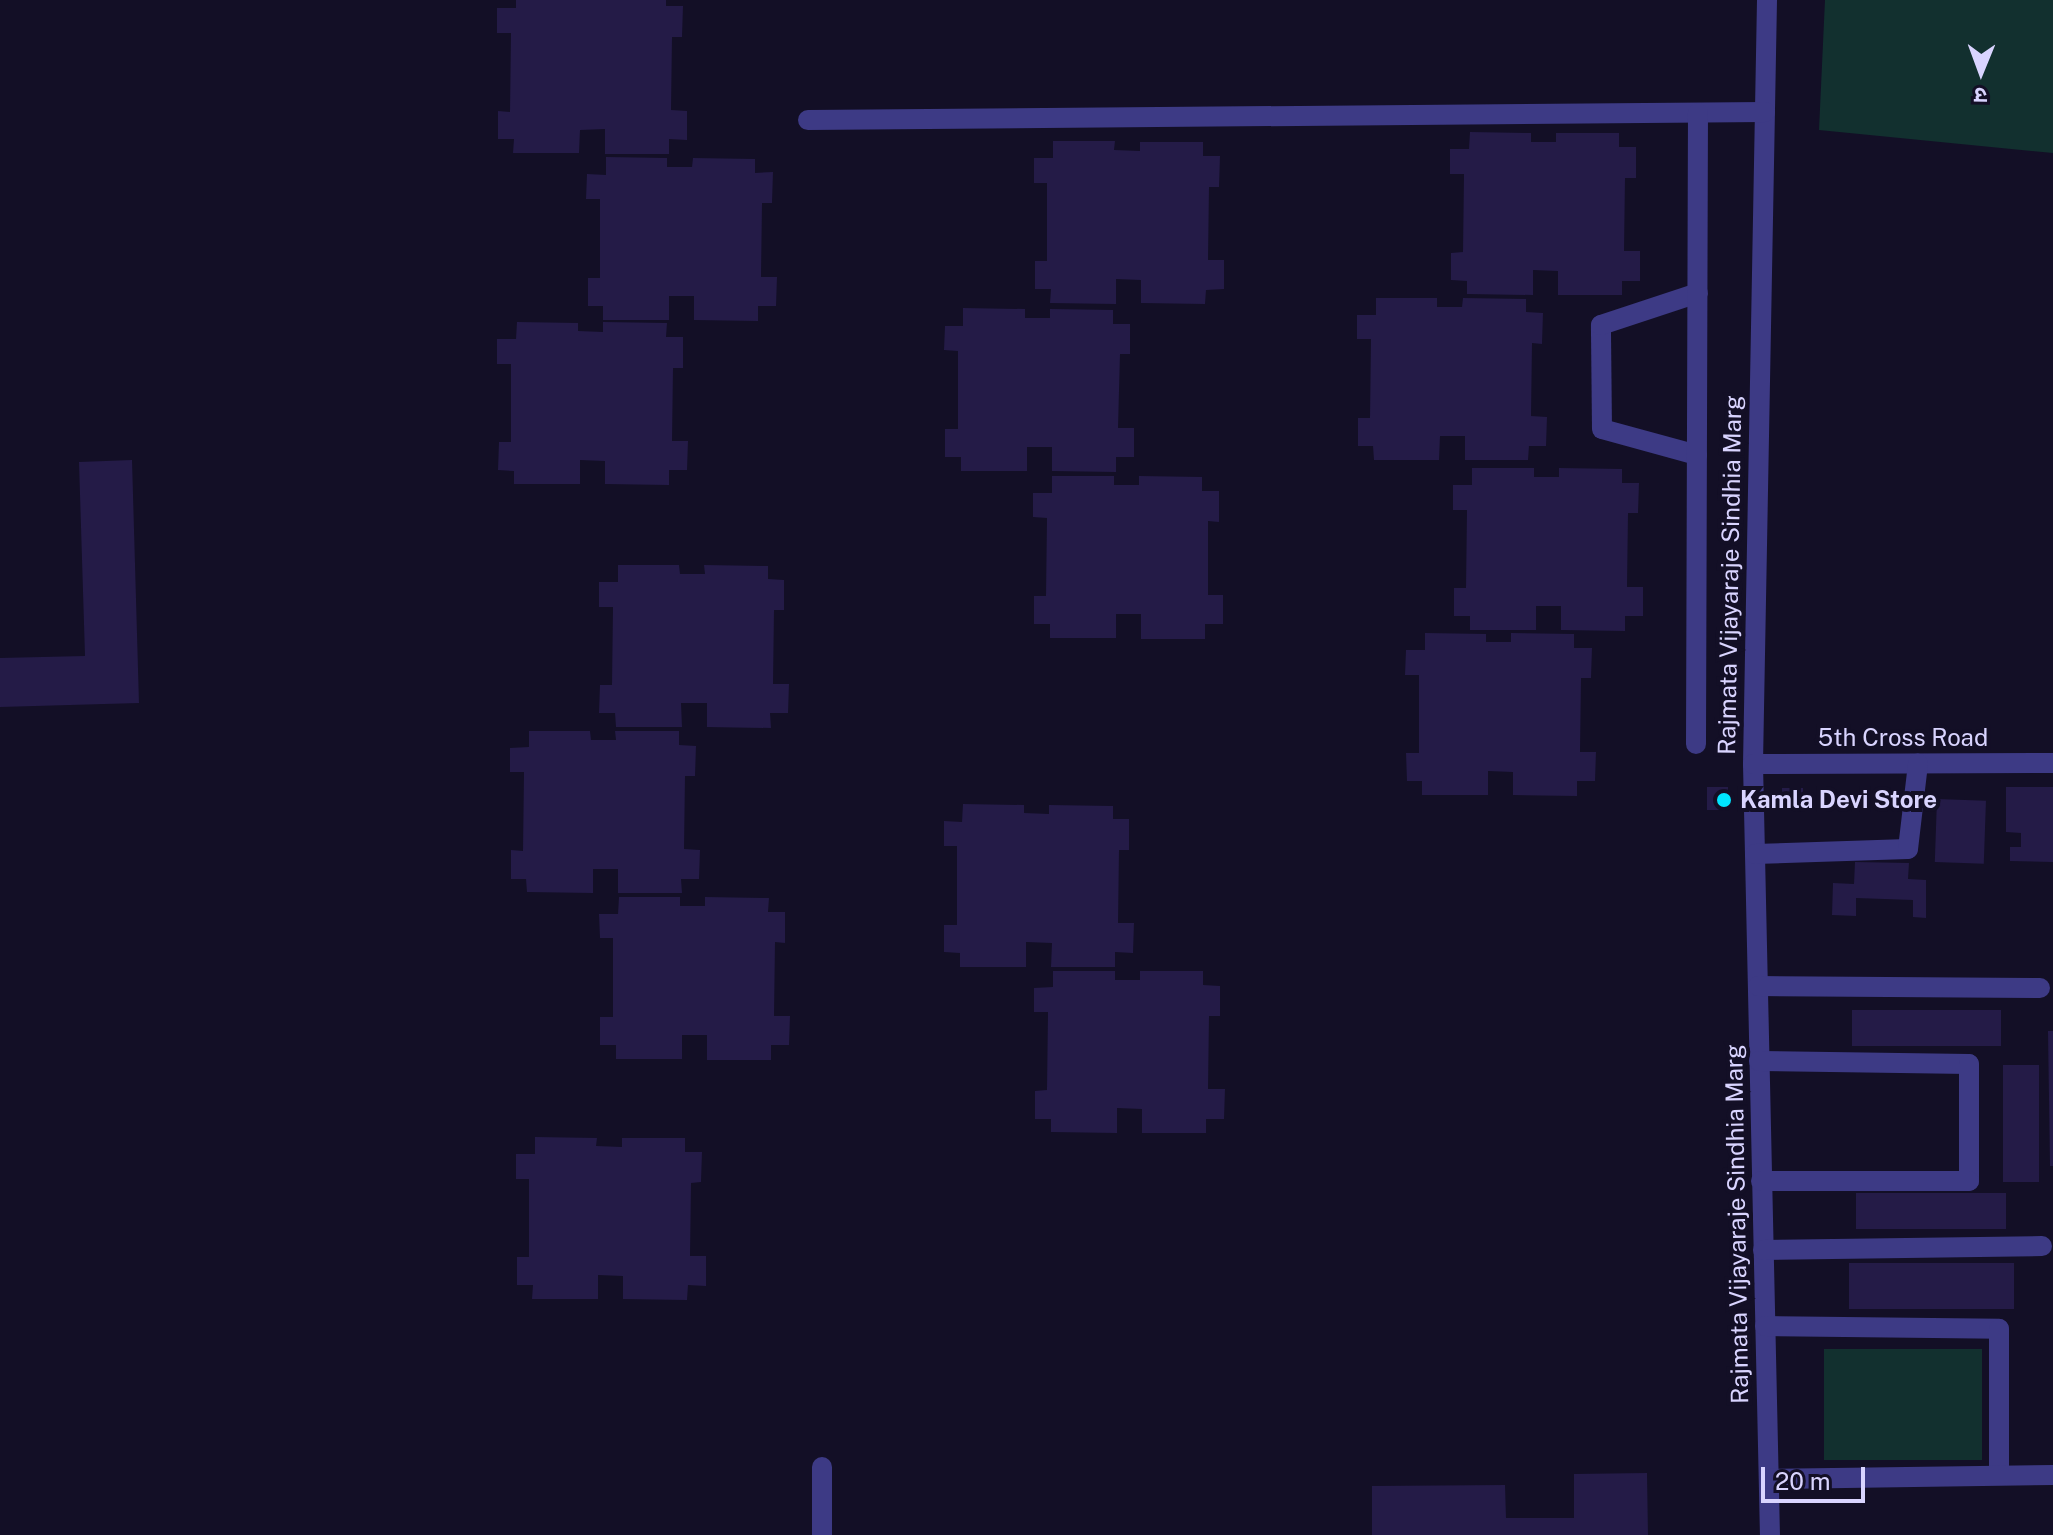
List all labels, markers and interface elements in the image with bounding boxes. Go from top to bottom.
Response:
north arrow [1941,32,2021,112]
text: उ [1974,83,1987,109]
street label: Rajmata Vijayaraje Sindhia Marg [1712,395,1748,755]
street label: 5th Cross Road [1818,724,1988,752]
place label: Kamla Devi Store [1740,786,1937,814]
marker: Kamla Devi Store [1715,791,1733,809]
street label: Rajmata Vijayaraje Sindhia Marg [1719,1044,1755,1404]
scale bar [1765,1451,1869,1501]
text: 20 m [1775,1467,1831,1495]

